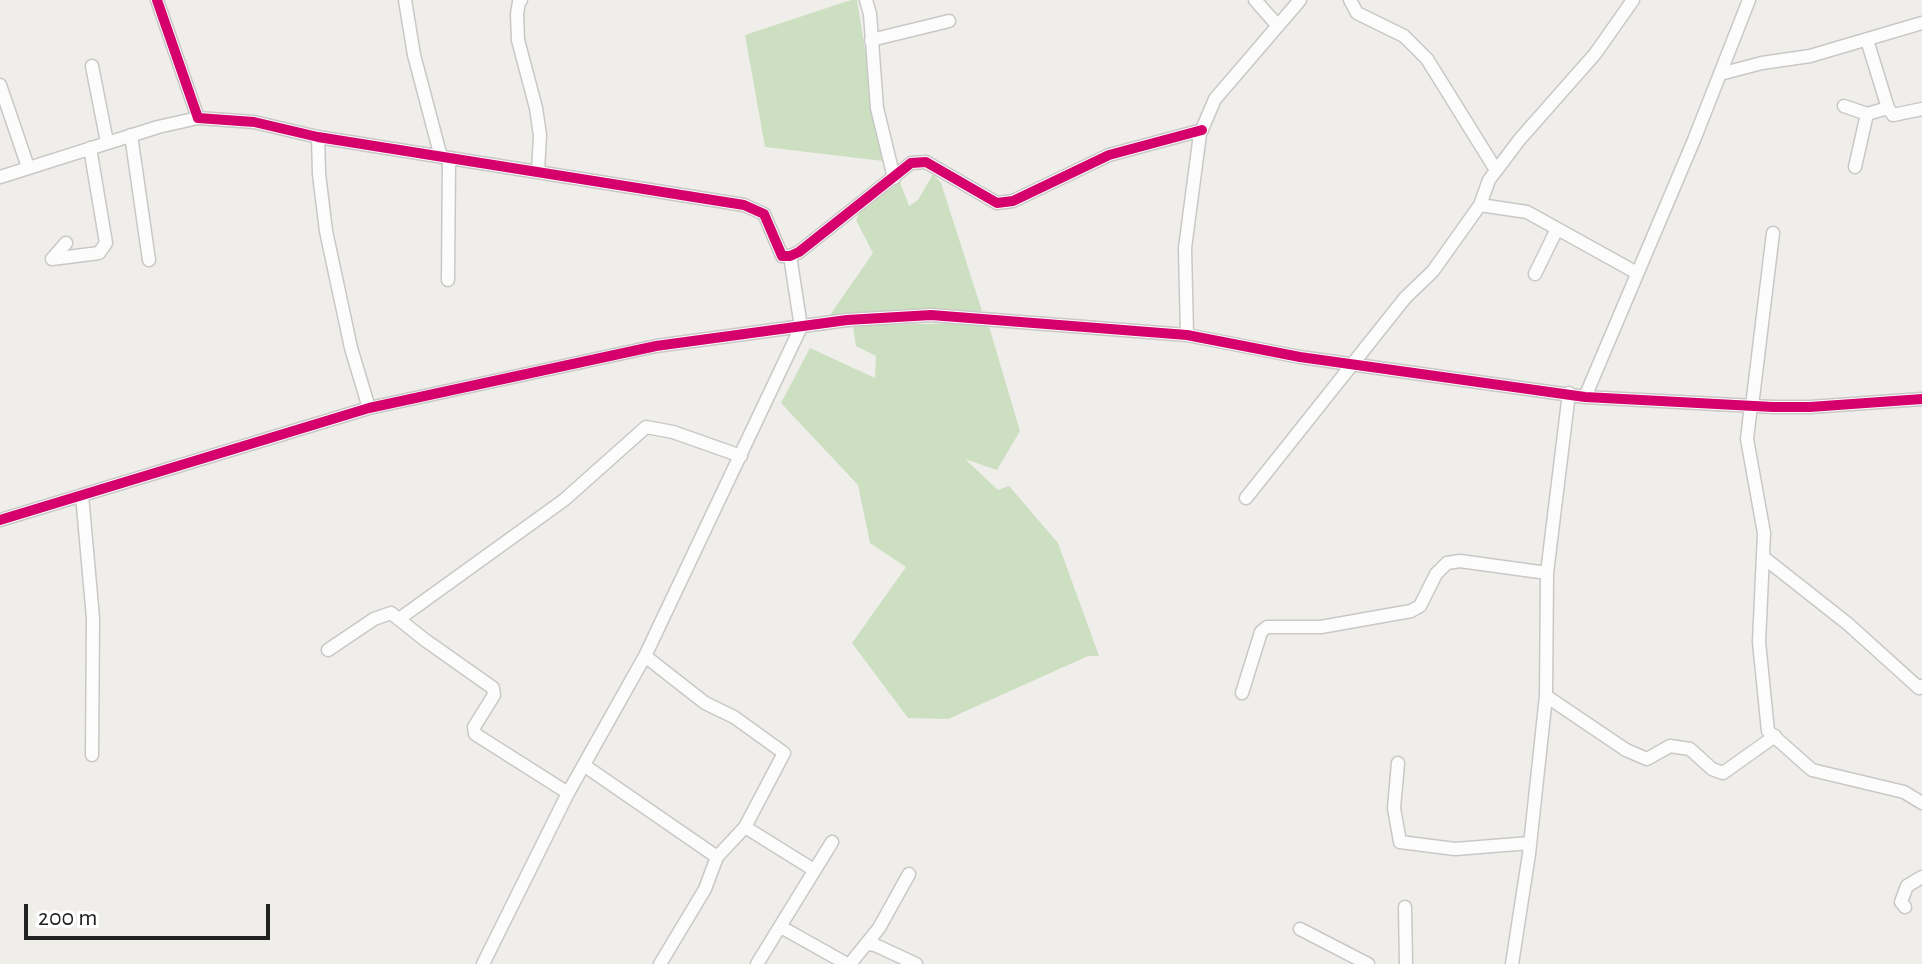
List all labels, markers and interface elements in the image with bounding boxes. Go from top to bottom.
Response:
scale bar [28,888,274,938]
text: 200 m [38,906,97,930]

